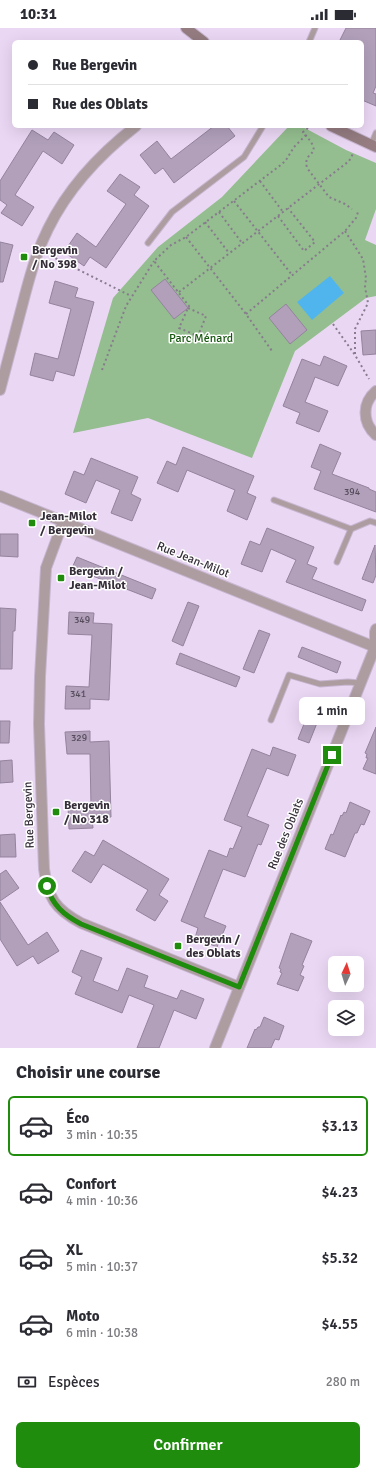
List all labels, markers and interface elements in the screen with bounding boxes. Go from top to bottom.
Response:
text: 10:31 [20,5,57,23]
text: Rue Bergevin [52,56,137,74]
text: Rue des Oblats [52,95,148,113]
place label: Bergevin / No 398 [32,243,78,272]
marker: Bergevin / No 398 [19,252,29,262]
park label: Parc Ménard [169,331,233,346]
house number: 394 [344,486,361,498]
place label: Jean-Milot / Bergevin [40,509,97,538]
marker: Jean-Milot / Bergevin [27,518,37,528]
street label: Rue Jean-Milot [154,539,232,581]
place label: Bergevin / Jean-Milot [69,564,126,593]
marker: Bergevin / Jean-Milot [56,573,66,583]
house number: 349 [74,614,90,626]
house number: 341 [70,688,86,700]
callout: 1 min [299,697,365,725]
text: 1 min [316,703,348,719]
house number: 329 [71,732,87,744]
route end [323,746,341,764]
street label: Rue Bergevin [20,781,38,849]
street label: Rue des Oblats [265,796,307,872]
place label: Bergevin / No 318 [64,798,110,827]
marker: Bergevin / No 318 [51,807,61,817]
route start [38,877,56,895]
place label: Bergevin / des Oblats [186,932,241,961]
marker: Bergevin / des Oblats [173,941,183,951]
north arrow [328,956,364,992]
map controls [328,956,364,1036]
button: layers [328,1000,364,1036]
text: Choisir une course [16,1061,160,1083]
icon: car [18,1108,54,1144]
text: Éco [66,1109,89,1127]
text: $3.13 [321,1117,358,1135]
text: 3 min · 10:35 [66,1127,138,1143]
icon: car [18,1174,54,1210]
text: Confort [66,1175,116,1193]
text: $4.23 [321,1183,358,1201]
text: 4 min · 10:36 [66,1193,138,1209]
icon: car [18,1240,54,1276]
text: XL [66,1241,83,1259]
text: $5.32 [321,1249,358,1267]
text: 5 min · 10:37 [66,1259,138,1275]
icon: car [18,1306,54,1342]
text: Moto [66,1307,100,1325]
text: $4.55 [321,1315,358,1333]
text: 6 min · 10:38 [66,1325,138,1341]
icon: cash [16,1371,38,1393]
text: Espèces [48,1373,100,1391]
text: 280 m [326,1374,360,1390]
button: Confirmer [16,1422,360,1468]

